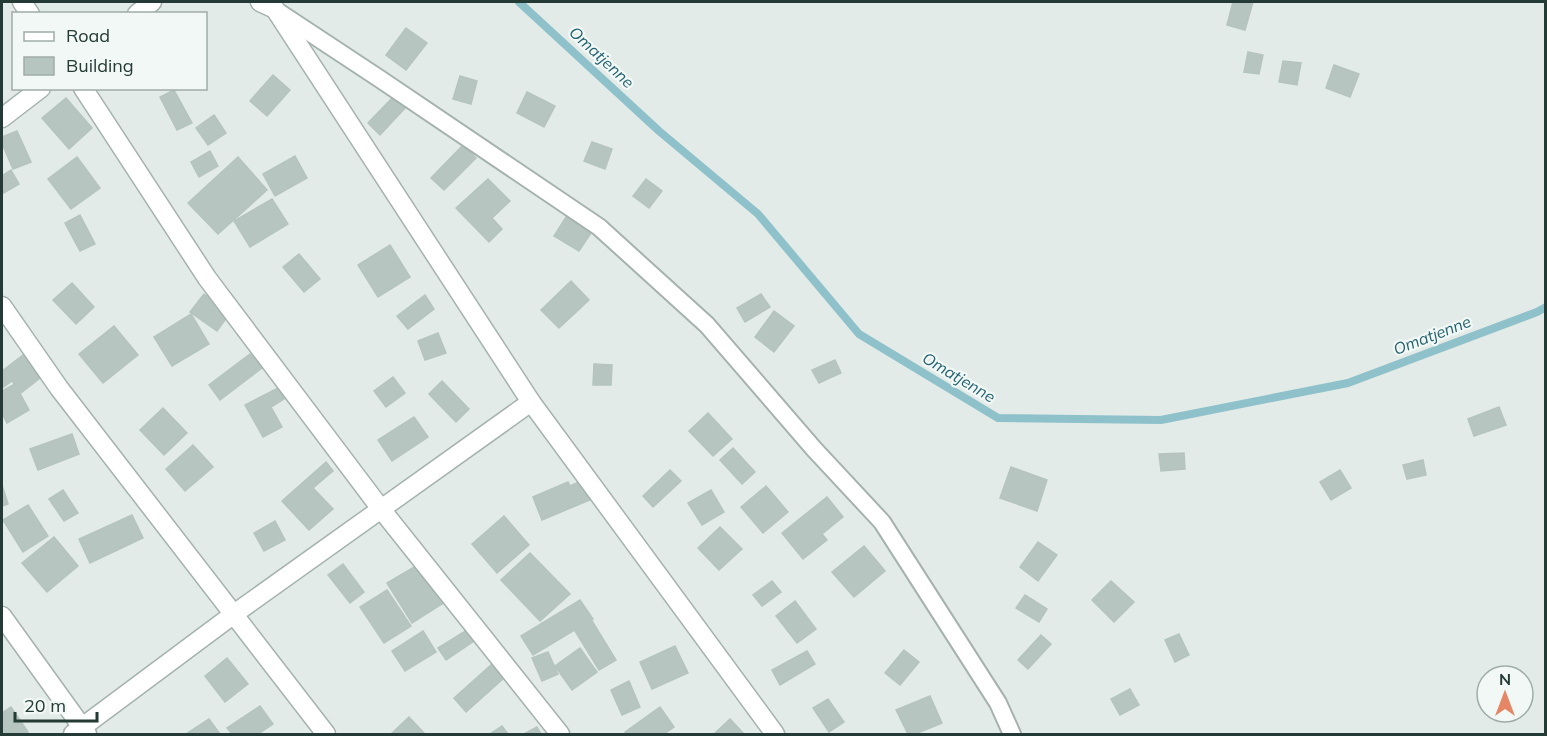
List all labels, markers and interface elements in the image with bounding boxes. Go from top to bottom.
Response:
legend [12,12,207,90]
water label: Omatjenne [565,22,639,92]
text: Road [66,24,110,47]
text: Building [66,54,134,77]
water label: Omatjenne [1390,311,1474,359]
water label: Omatjenne [919,347,999,407]
north arrow [1475,664,1535,724]
text: N [1499,669,1511,689]
scale bar [15,685,98,723]
text: 20 m [24,694,66,717]

